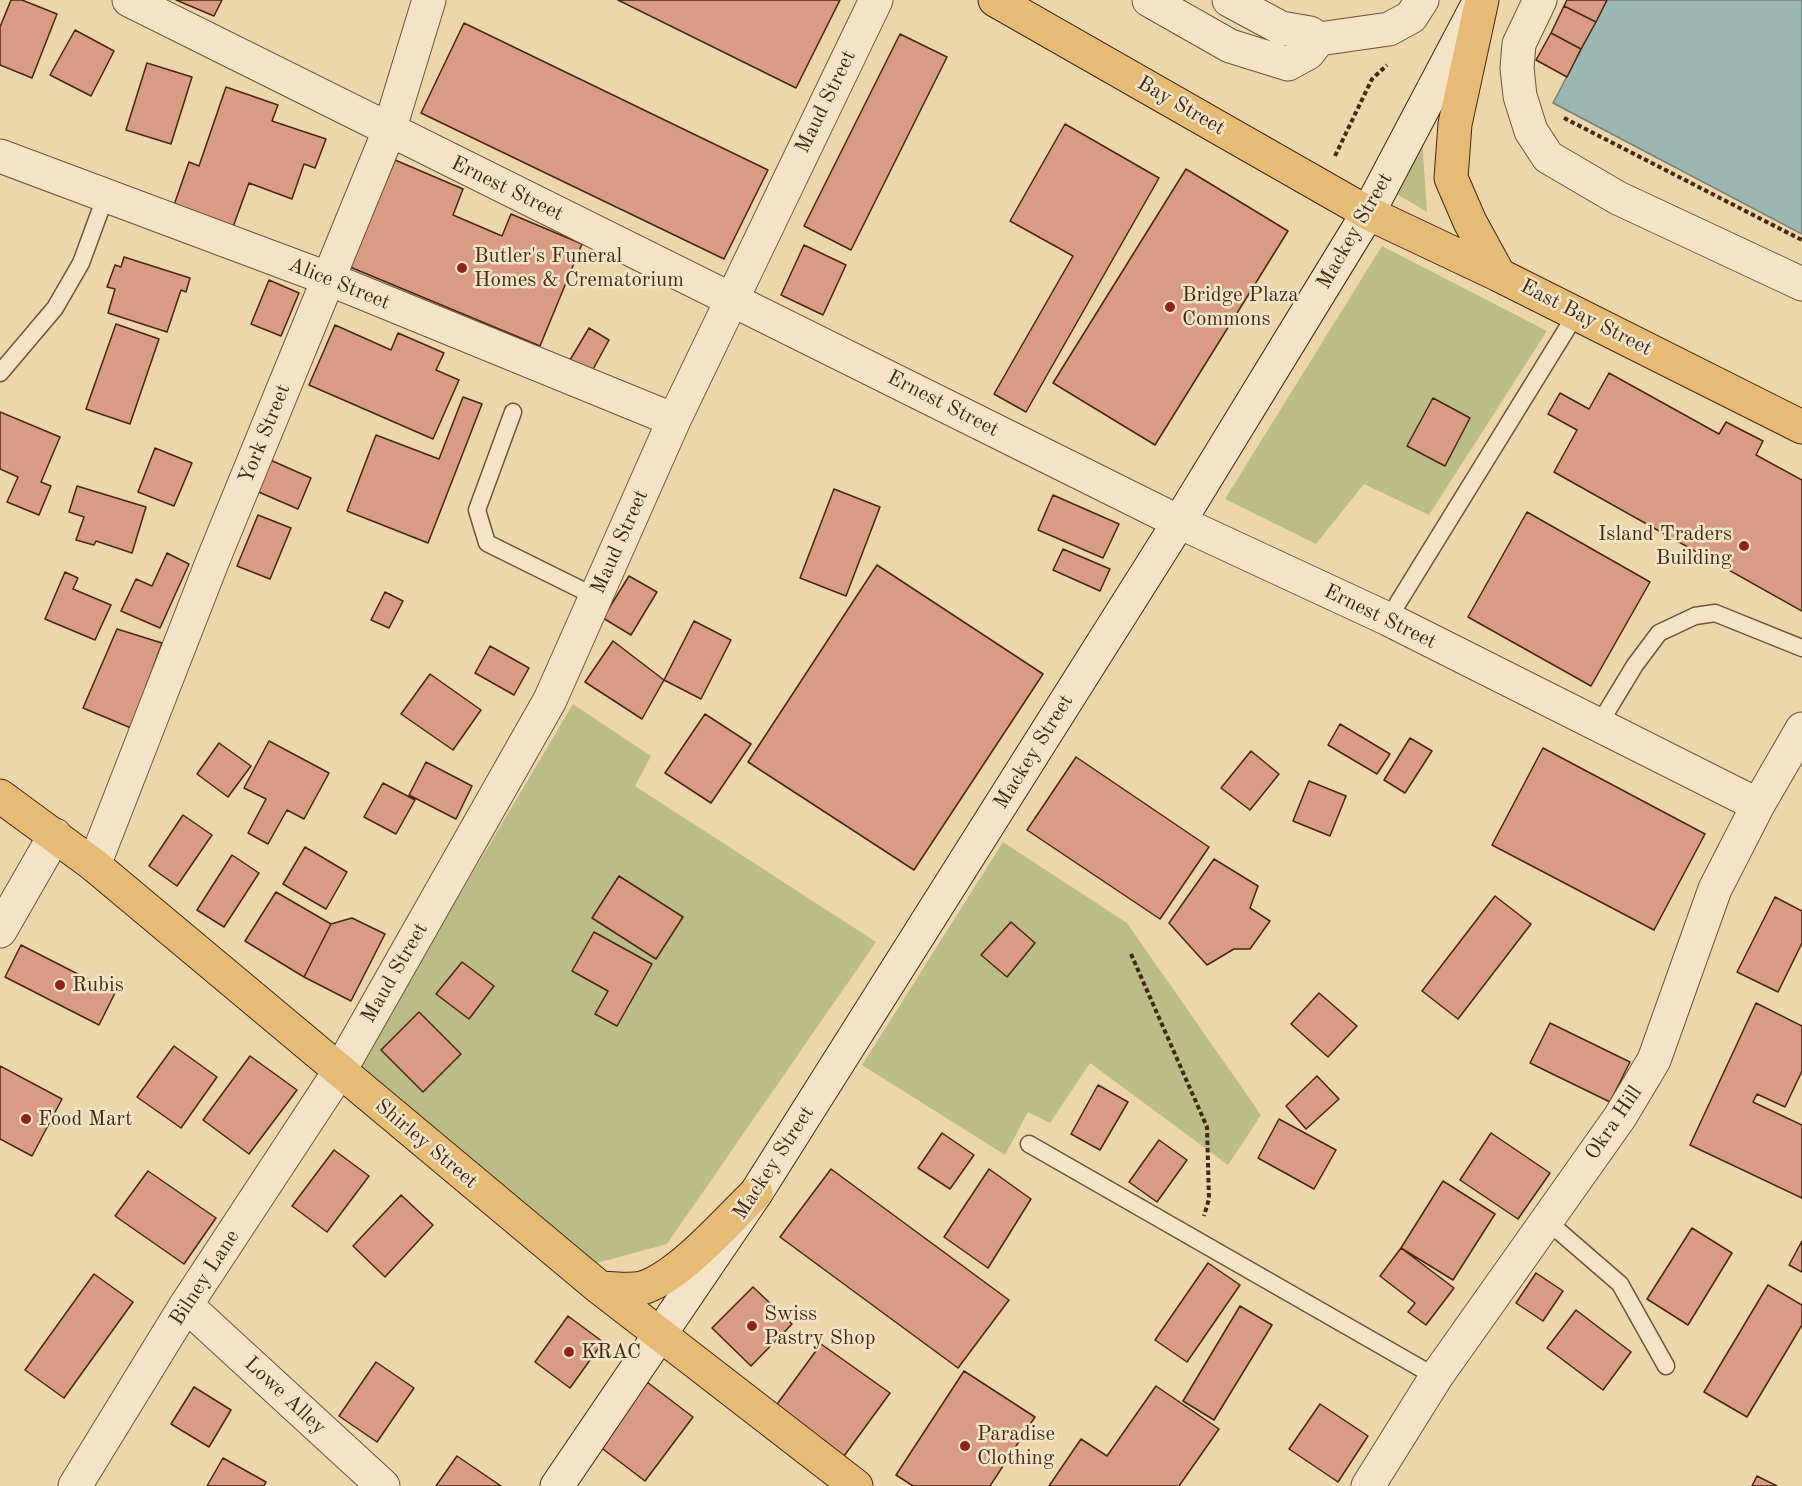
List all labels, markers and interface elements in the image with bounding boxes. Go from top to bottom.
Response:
street label: Maud Street [790,46,862,158]
street label: Bay Street [1133,71,1229,141]
street label: Ernest Street [447,151,567,227]
street label: Mackey Street [1311,168,1399,294]
place label: Butler's Funeral Homes & Crematorium [474,243,684,293]
street label: Alice Street [284,252,394,316]
marker: Butler's Funeral Homes & Crematorium [455,261,469,275]
street label: East Bay Street [1516,274,1656,362]
place label: Bridge Plaza Commons [1182,282,1299,332]
marker: Bridge Plaza Commons [1163,300,1177,314]
street label: Ernest Street [883,365,1003,443]
street label: York Street [234,380,296,488]
street label: Maud Street [586,486,654,598]
place label: Island Traders Building [1598,521,1732,571]
marker: Island Traders Building [1737,539,1751,553]
street label: Ernest Street [1320,579,1440,655]
street label: Mackey Street [989,690,1079,814]
street label: Maud Street [356,918,434,1028]
place label: Rubis [72,972,124,998]
marker: Rubis [53,978,67,992]
street label: Okra Hill [1580,1081,1648,1165]
street label: Shirley Street [369,1094,483,1194]
street label: Mackey Street [728,1101,820,1225]
place label: Food Mart [38,1106,132,1132]
marker: Food Mart [19,1112,33,1126]
street label: Bilney Lane [165,1225,245,1331]
place label: Swiss Pastry Shop [764,1301,876,1351]
marker: Swiss Pastry Shop [745,1319,759,1333]
place label: KRAC [581,1339,641,1365]
marker: KRAC [562,1345,576,1359]
street label: Lowe Alley [239,1352,331,1440]
place label: Paradise Clothing [977,1421,1055,1471]
marker: Paradise Clothing [958,1439,972,1453]

